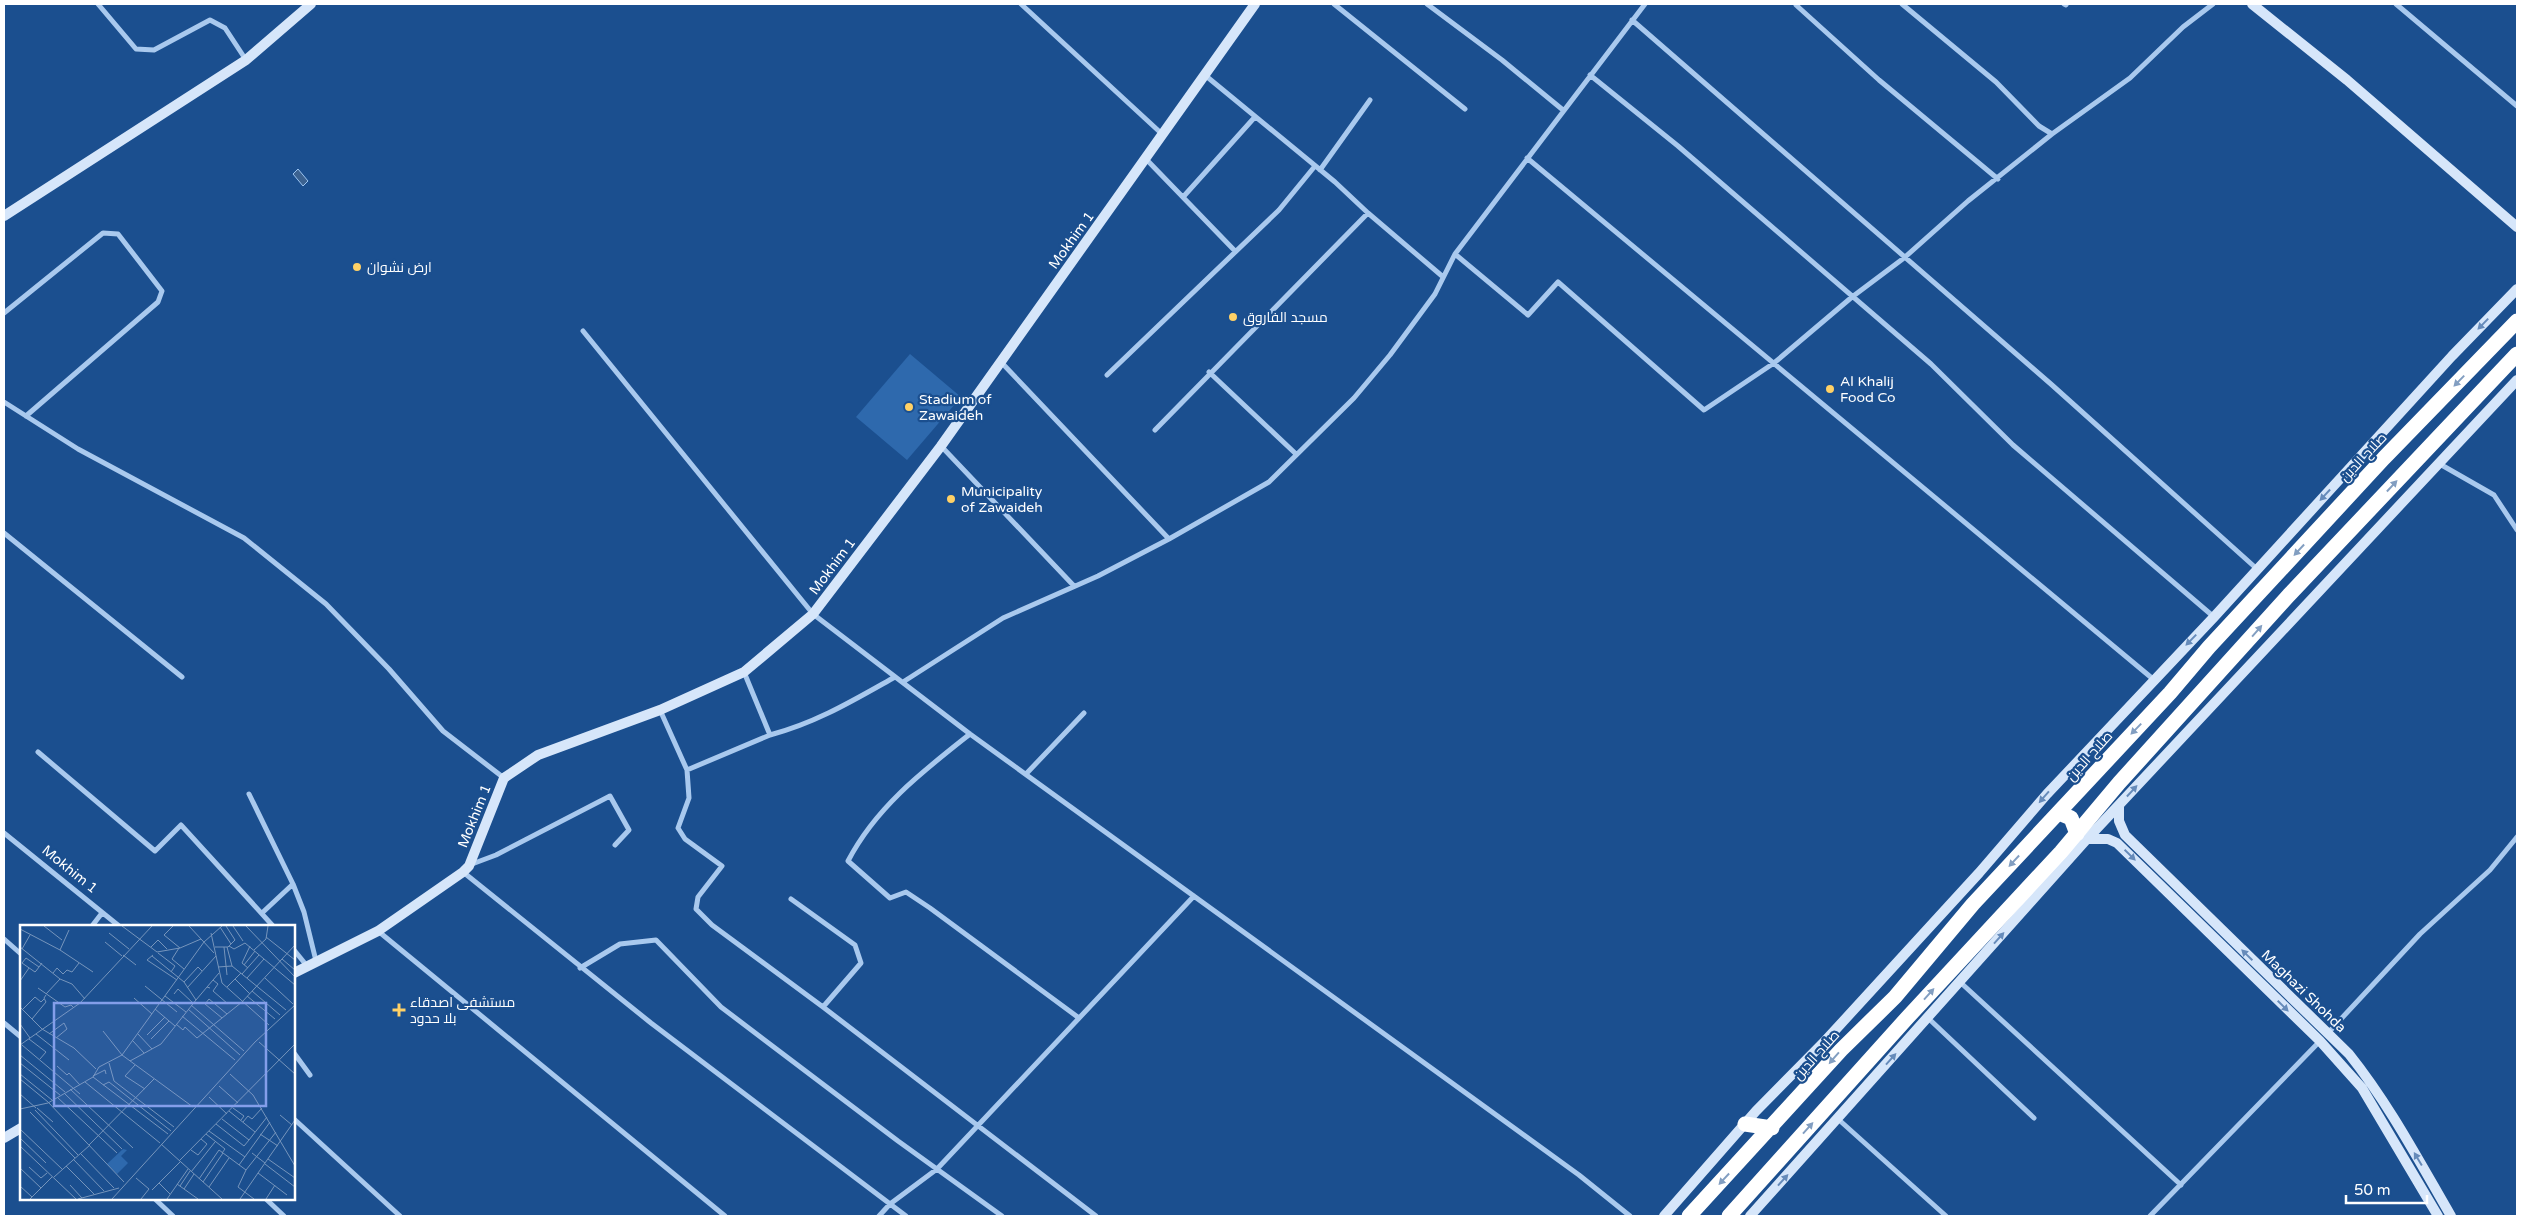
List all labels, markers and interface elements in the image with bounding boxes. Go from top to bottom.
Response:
street label: Mokhim 1 [1045,208,1098,272]
place label: ارض نشوان [367,259,432,276]
marker: ارض نشوان [351,261,363,273]
place label: مسجد الفاروق [1243,309,1328,326]
marker: مسجد الفاروق [1227,311,1239,323]
one-way arrow [2477,318,2489,330]
place label: Al Khalij Food Co [1840,373,1895,406]
one-way arrow [2453,375,2465,387]
marker: Al Khalij Food Co [1824,383,1836,395]
place label: Stadium of Zawaideh [919,391,992,424]
marker: Stadium of Zawaideh [903,401,915,413]
street label: صلاح الدين [2336,429,2390,486]
one-way arrow [2386,481,2398,493]
place label: Municipality of Zawaideh [961,483,1043,516]
one-way arrow [2319,488,2331,500]
marker: Municipality of Zawaideh [945,493,957,505]
street label: Mokhim 1 [806,535,859,598]
one-way arrow [2293,544,2305,556]
one-way arrow [2252,625,2263,638]
one-way arrow [2185,634,2197,646]
one-way arrow [2130,722,2142,734]
street label: صلاح الدين [2063,728,2116,785]
street label: Mokhim 1 [454,782,495,850]
one-way arrow [2126,785,2138,797]
one-way arrow [2039,790,2050,803]
street label: Mokhim 1 [38,842,101,897]
one-way arrow [2124,849,2136,861]
one-way arrow [2008,855,2020,867]
inset map [20,925,295,1200]
one-way arrow [1994,931,2005,944]
street label: Maghazi Shohda [2258,947,2350,1036]
one-way arrow [2242,949,2254,961]
one-way arrow [1923,988,1935,1000]
place label: مستشفى اصدقاء بلا حدود [410,994,515,1027]
one-way arrow [2277,1000,2289,1012]
marker: مستشفى اصدقاء بلا حدود [392,1003,406,1017]
street label: صلاح الدين [1790,1027,1843,1084]
one-way arrow [1828,1052,1839,1065]
one-way arrow [1886,1052,1897,1065]
one-way arrow [1803,1121,1814,1134]
one-way arrow [2414,1152,2423,1165]
one-way arrow [1718,1172,1730,1184]
scale bar [2346,1172,2427,1204]
one-way arrow [1777,1173,1788,1186]
text: 50 m [2354,1181,2391,1199]

